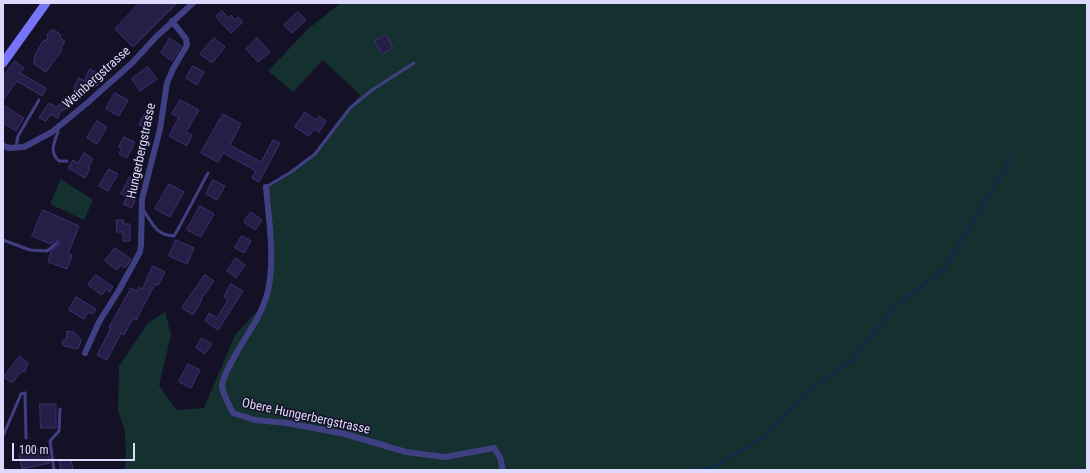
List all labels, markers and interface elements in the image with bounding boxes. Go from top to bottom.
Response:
street label: Weinbergstrasse [60,44,134,112]
street label: Hungerbergstrasse [124,102,160,200]
street label: Obere Hungerbergstrasse [240,396,372,438]
scale bar [14,435,137,461]
text: 100 m [19,443,49,457]

